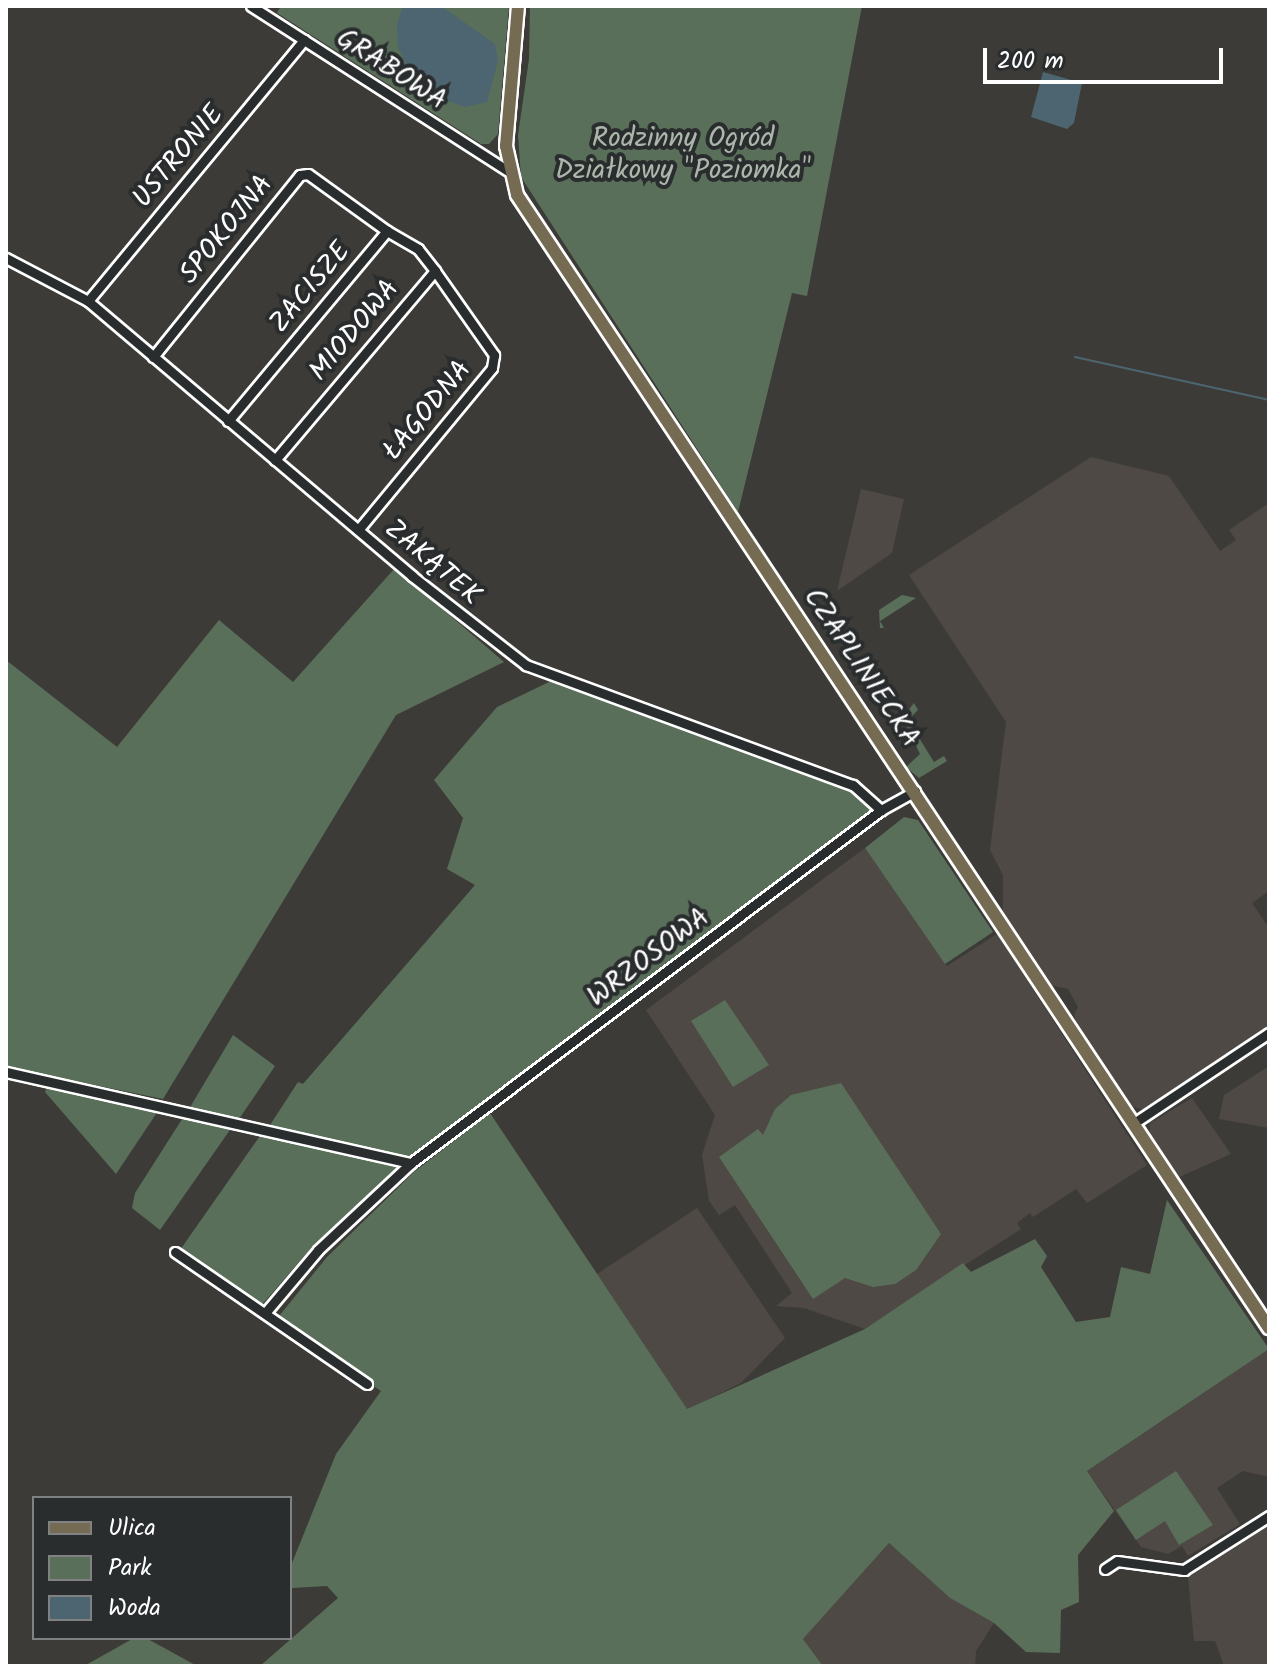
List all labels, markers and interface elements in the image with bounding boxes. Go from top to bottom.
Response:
street label: GRABOWA [330,22,452,118]
scale bar [987,32,1227,82]
text: 200 m [997,42,1064,81]
street label: USTRONIE [126,99,232,215]
park label: Rodzinny Ogród Działkowy "Poziomka" [555,122,811,188]
street label: SPOKOJNA [173,169,281,291]
street label: ZACISZE [263,236,359,340]
street label: MIODOWA [303,273,407,389]
street label: ŁAGODNA [377,354,479,468]
street label: ZAKĄTEK [377,513,487,613]
street label: CZAPLINIECKA [795,582,927,754]
street label: WRZOSOWA [581,901,717,1015]
legend [32,1496,292,1640]
text: Ulica [108,1509,156,1548]
text: Park [108,1549,152,1588]
text: Woda [108,1589,161,1628]

